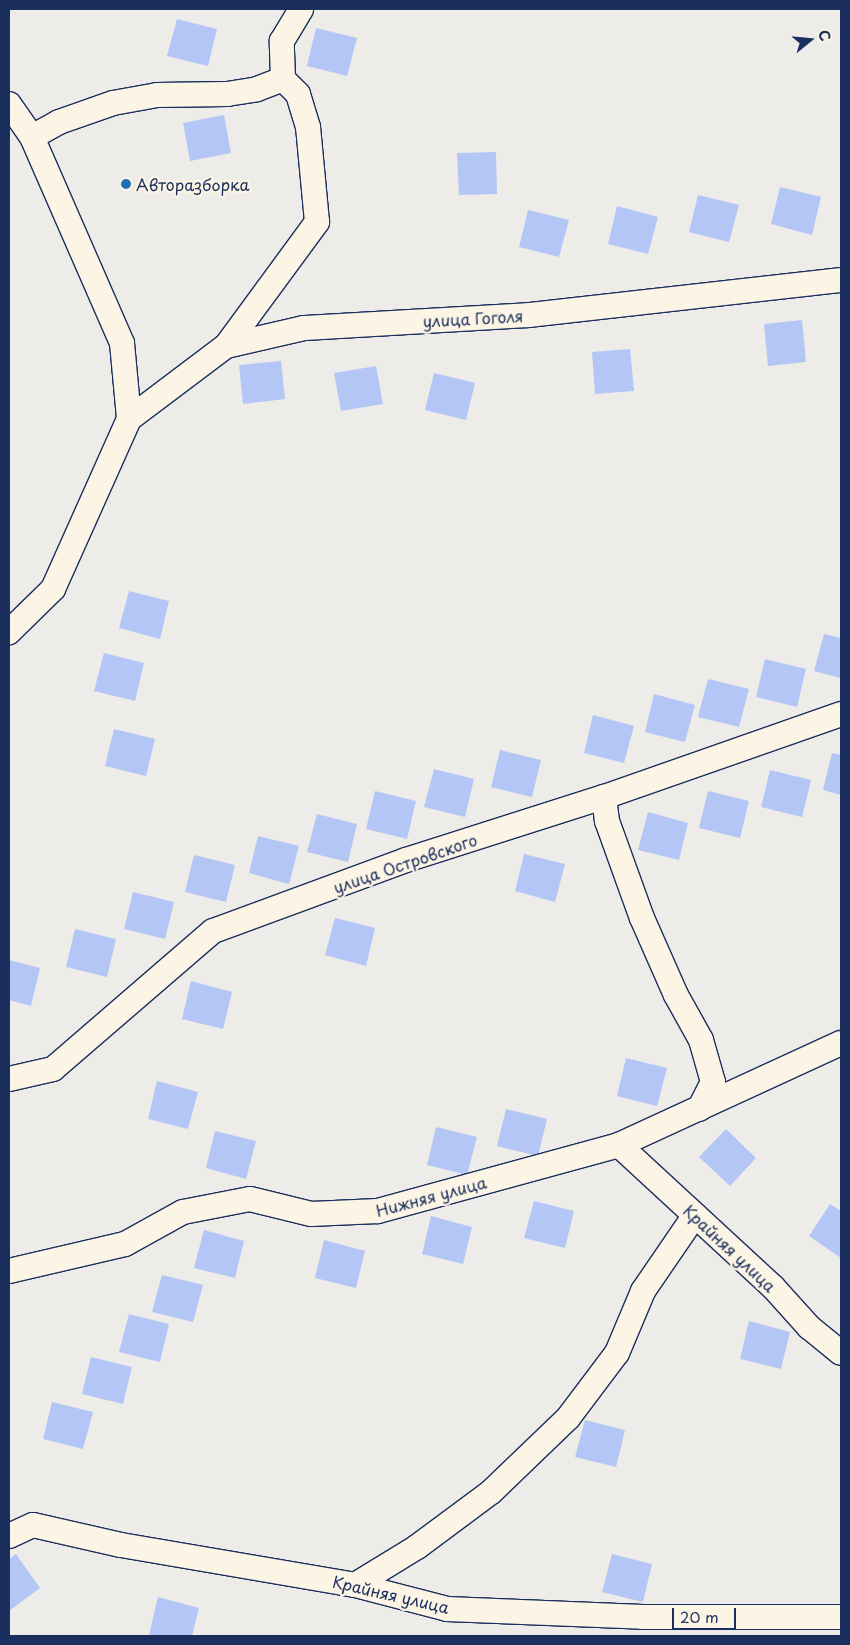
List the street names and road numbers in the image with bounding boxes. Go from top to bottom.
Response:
street label: улица Гоголя [422,306,524,330]
street label: улица Островского [330,829,480,897]
street label: Нижняя улица [373,1172,489,1220]
street label: Крайняя улица [680,1200,780,1296]
street label: Крайняя улица [330,1571,452,1617]

